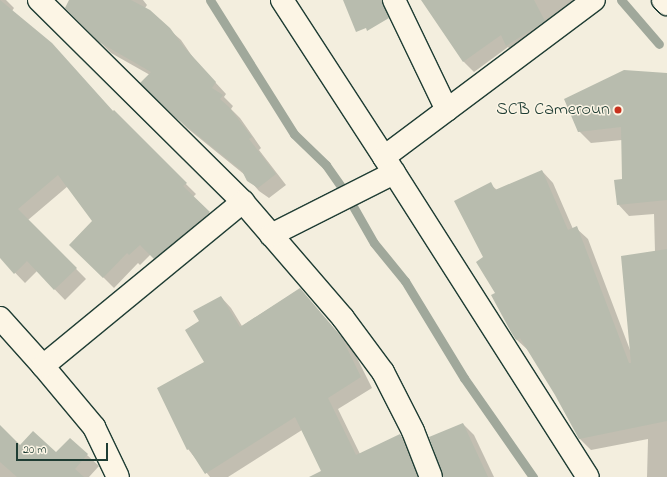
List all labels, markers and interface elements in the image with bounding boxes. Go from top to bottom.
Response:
place label: SCB Cameroun [496,99,610,121]
marker: SCB Cameroun [613,105,623,115]
scale bar [18,435,110,461]
text: 20 m [23,441,46,459]

